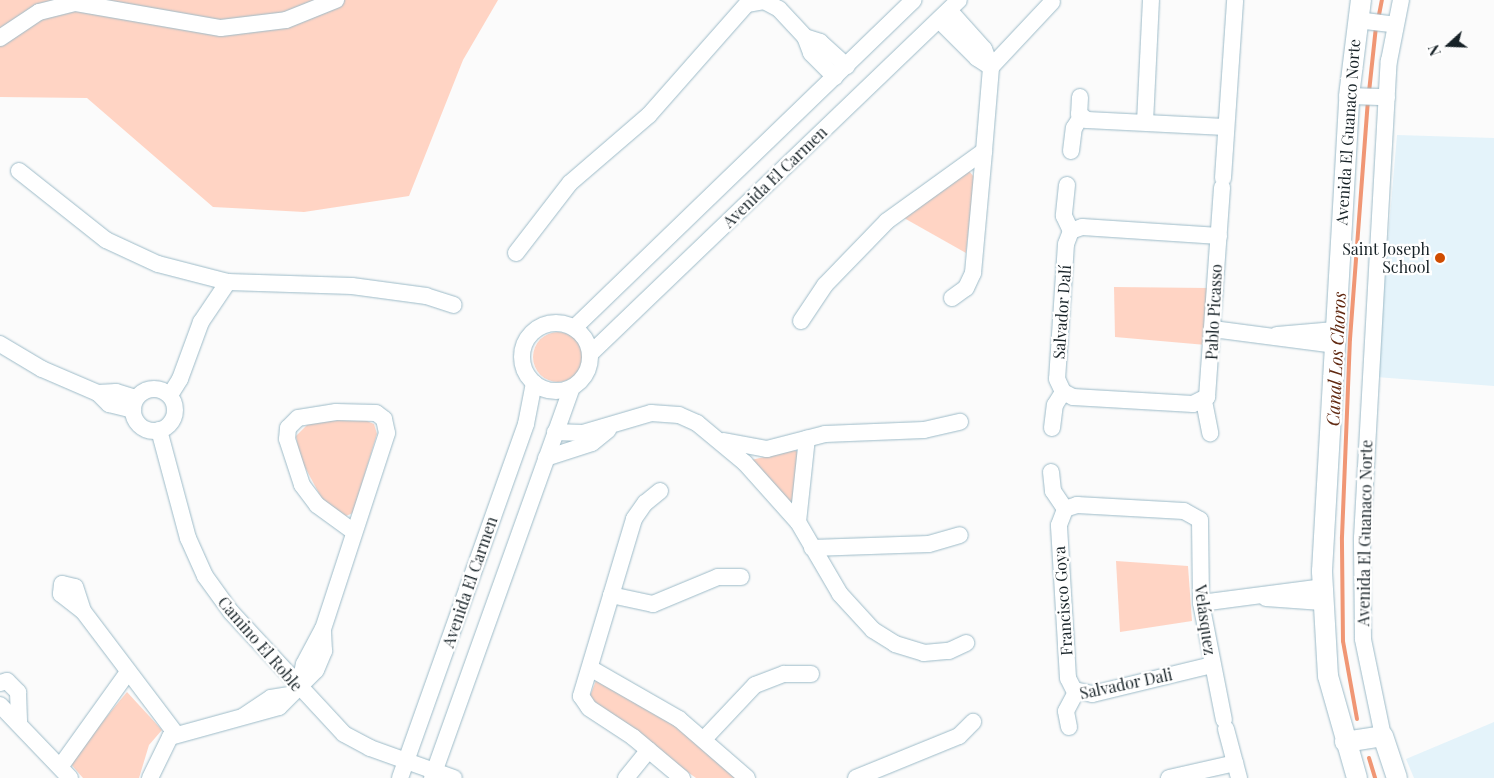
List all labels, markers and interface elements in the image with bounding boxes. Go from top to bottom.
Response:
north arrow [1424,20,1474,70]
street label: Avenida El Guanaco Norte [1332,38,1364,226]
text: N [1424,42,1445,58]
street label: Avenida El Carmen [719,122,831,232]
place label: Saint Joseph School [1342,239,1430,277]
marker: Saint Joseph School [1434,252,1446,264]
street label: Salvador Dalí [1049,264,1075,360]
street label: Pablo Picasso [1202,264,1226,360]
water label: Canal Los Choros [1322,291,1350,427]
street label: Avenida El Guanaco Norte [1354,439,1376,627]
street label: Avenida El Carmen [439,514,501,650]
street label: Francisco Goya [1050,546,1076,656]
street label: Velásquez [1191,584,1219,656]
street label: Camino El Roble [214,593,306,695]
street label: Salvador Dali [1078,665,1174,703]

